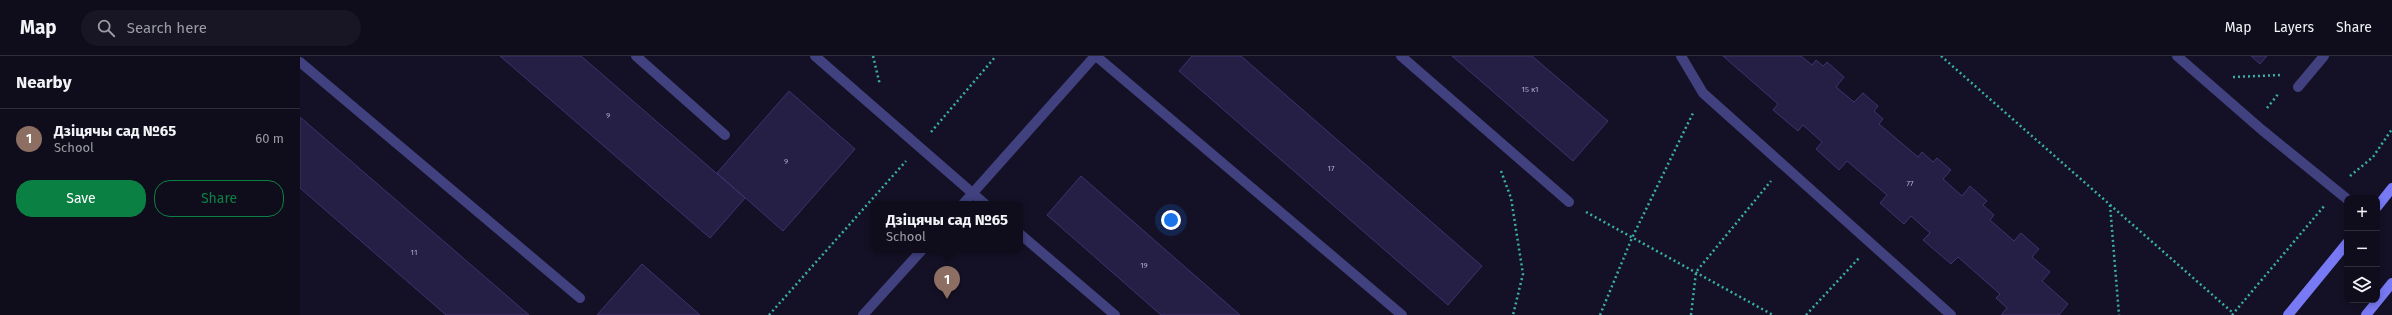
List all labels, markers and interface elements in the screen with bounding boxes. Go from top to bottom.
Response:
search box [81,10,361,46]
text: Map [20,16,57,39]
icon: search [95,17,117,39]
text: Search here [127,19,207,37]
text: Map [2225,19,2251,36]
text: Layers [2273,19,2314,36]
text: Share [2336,19,2372,36]
text: Nearby [16,72,71,93]
house number: 15 к1 [1521,85,1539,94]
house number: 9 [606,111,610,120]
text: Дзіцячы сад №65 [54,122,176,140]
text: 1 [26,131,32,146]
text: 60 m [255,131,284,146]
text: School [54,140,94,155]
house number: 9 [784,157,788,166]
house number: 17 [1327,164,1335,173]
house number: 77 [1906,179,1914,188]
button: Save [16,180,146,217]
button: Share [154,180,284,217]
map controls [2344,195,2380,303]
button: + [2344,195,2380,231]
popup [871,201,1023,253]
your location [1161,210,1181,230]
text: Дзіцячы сад №65 [886,211,1008,229]
text: School [886,229,926,244]
button: − [2344,231,2380,267]
house number: 11 [411,248,417,257]
house number: 19 [1140,261,1148,270]
pin: 1 [934,266,960,299]
button: layers [2344,267,2380,303]

